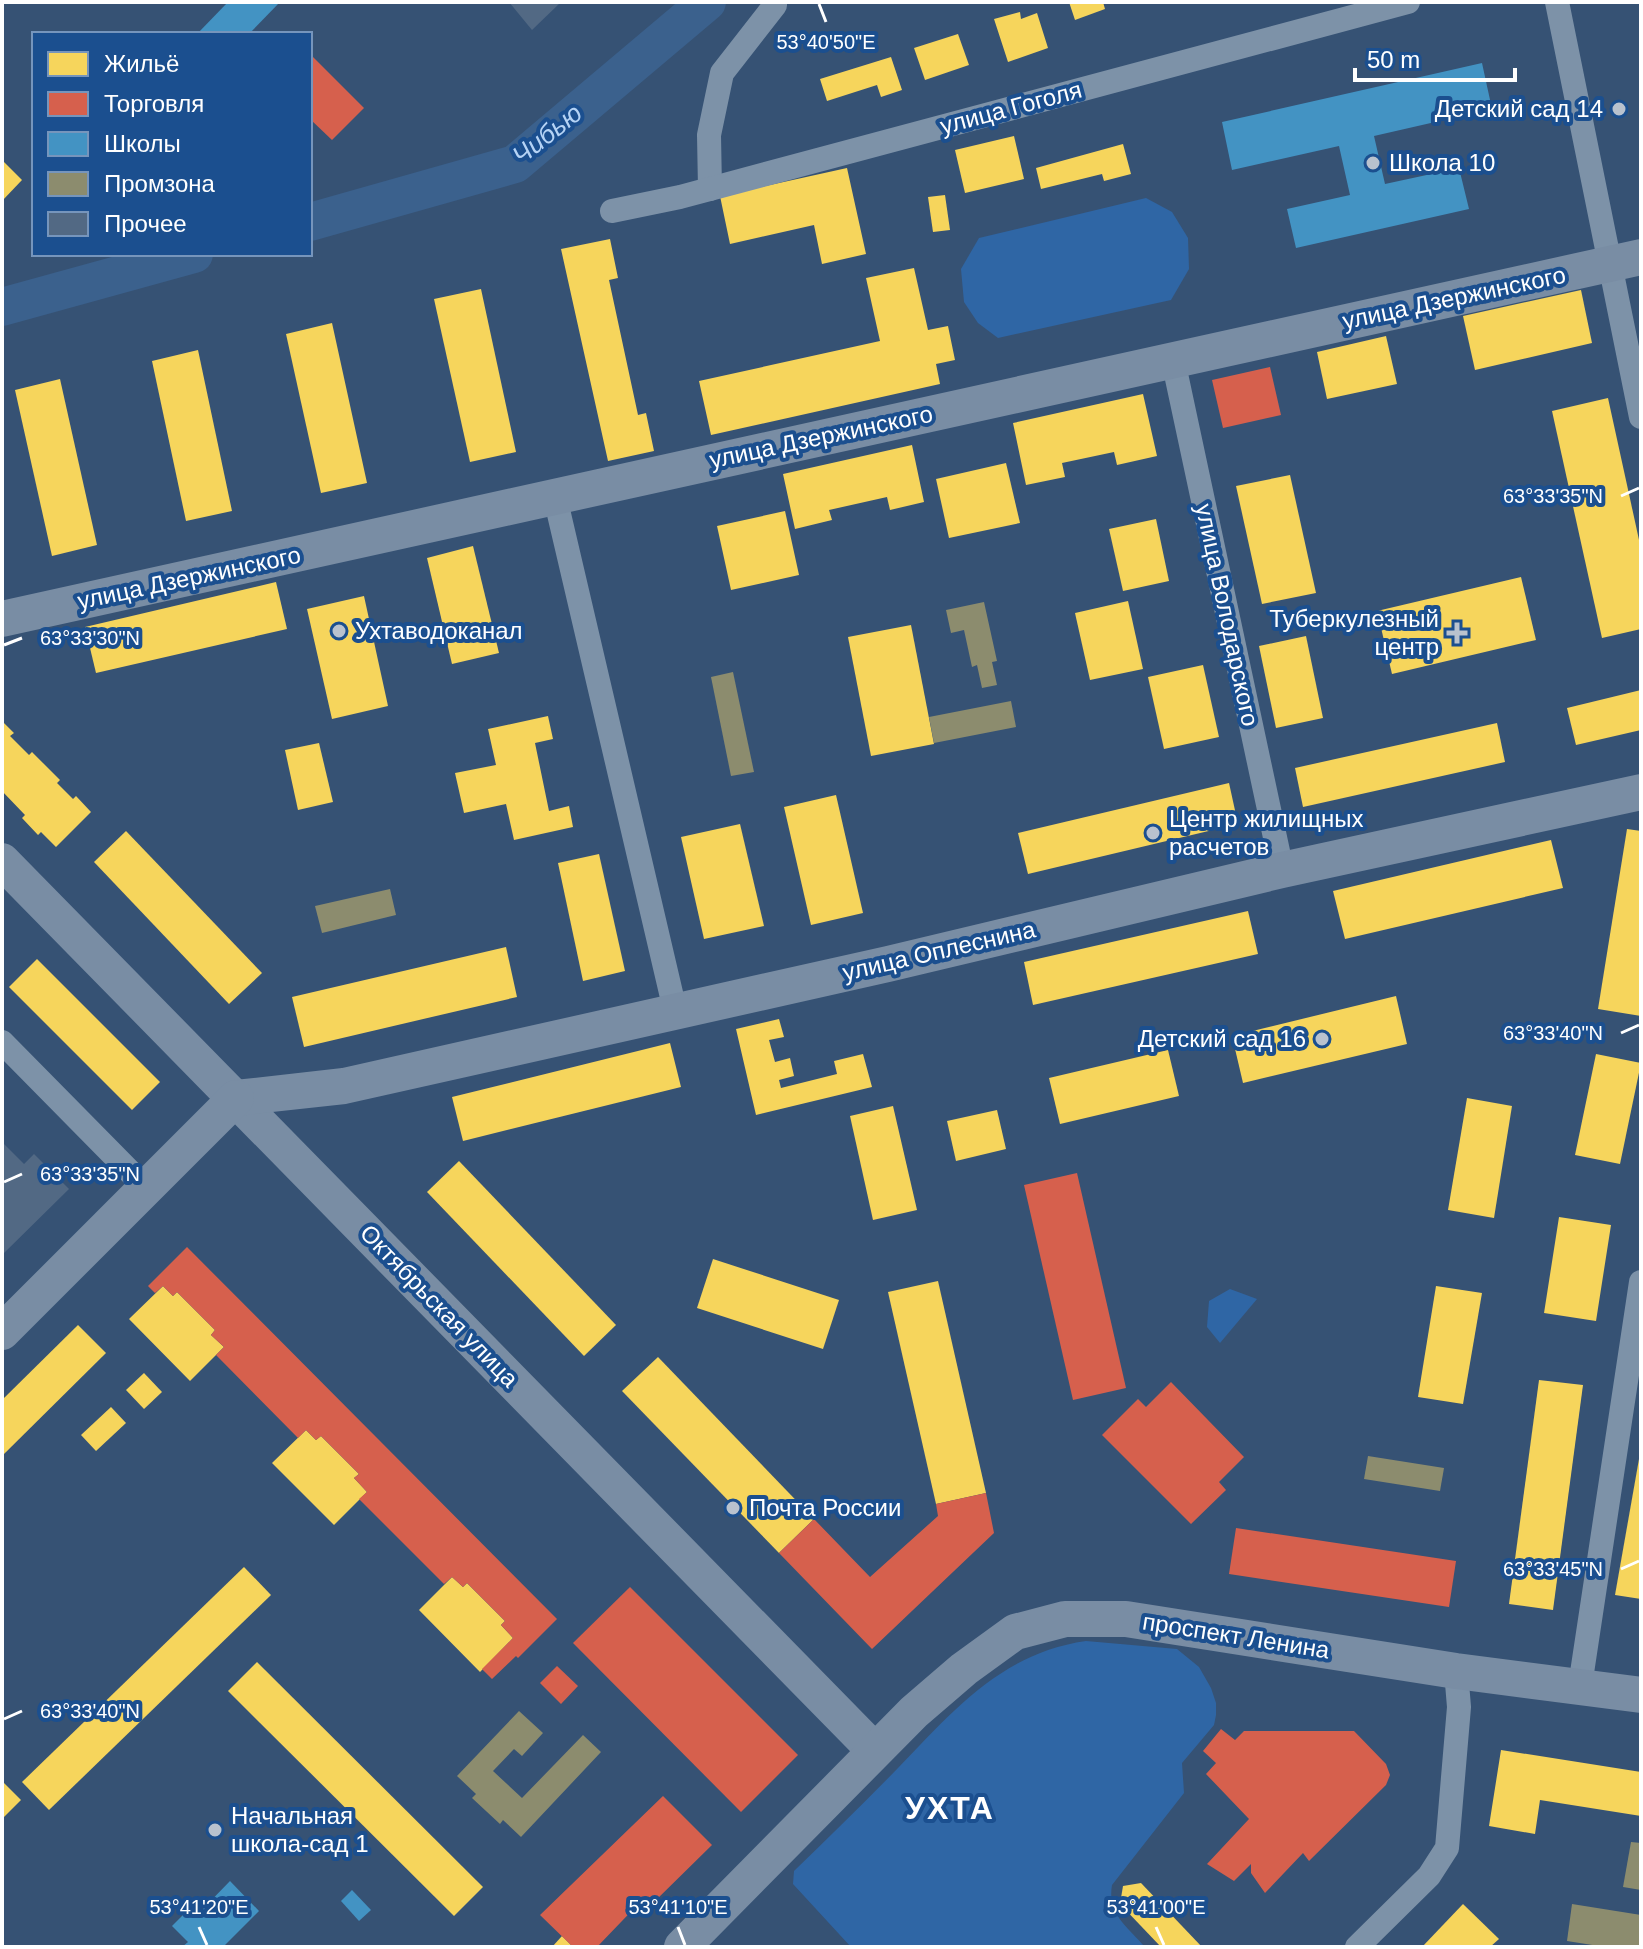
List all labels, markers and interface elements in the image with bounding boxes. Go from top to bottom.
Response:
text: 53°40'50"E [777,31,876,53]
legend [32,32,312,256]
scale bar [1355,32,1515,82]
text: 50 m [1367,46,1420,73]
text: Жильё [104,50,179,77]
street label: улица Гоголя [937,76,1085,139]
text: Торговля [104,90,204,117]
place label: Детский сад 14 [1435,95,1603,122]
water label: Чибью [506,98,588,170]
marker: Детский сад 14 [1610,100,1628,118]
text: Школы [104,130,181,157]
place label: Школа 10 [1389,149,1495,176]
marker: Школа 10 [1364,154,1382,172]
text: Промзона [104,170,216,197]
text: Прочее [104,210,187,237]
street label: улица Дзержинского [1340,261,1568,334]
street label: улица Дзержинского [707,400,935,473]
text: 63°33'35"N [1503,485,1603,507]
street label: улица Володарского [1191,501,1264,729]
street label: улица Дзержинского [75,541,303,614]
place label: Туберкулезный центр [1269,605,1439,660]
place label: Ухтаводоканал [355,617,523,644]
marker: Ухтаводоканал [330,622,348,640]
marker: Туберкулезный центр [1446,622,1468,644]
text: 63°33'30"N [40,627,140,649]
place label: Центр жилищных расчетов [1169,805,1363,860]
marker: Центр жилищных расчетов [1144,824,1162,842]
street label: улица Оплеснина [840,915,1038,986]
text: 63°33'40"N [1503,1022,1603,1044]
place label: Детский сад 16 [1138,1025,1306,1052]
marker: Детский сад 16 [1313,1030,1331,1048]
text: 63°33'35"N [40,1163,140,1185]
street label: Октябрьская улица [355,1219,524,1393]
place label: Почта России [749,1494,901,1521]
marker: Почта России [724,1499,742,1517]
text: 63°33'45"N [1503,1558,1603,1580]
street label: проспект Ленина [1141,1607,1332,1664]
text: 63°33'40"N [40,1700,140,1722]
district label: УХТА [905,1790,995,1826]
place label: Начальная школа-сад 1 [231,1802,369,1857]
marker: Начальная школа-сад 1 [206,1821,224,1839]
text: 53°41'20"E [150,1896,249,1918]
text: 53°41'10"E [629,1896,728,1918]
text: 53°41'00"E [1107,1896,1206,1918]

